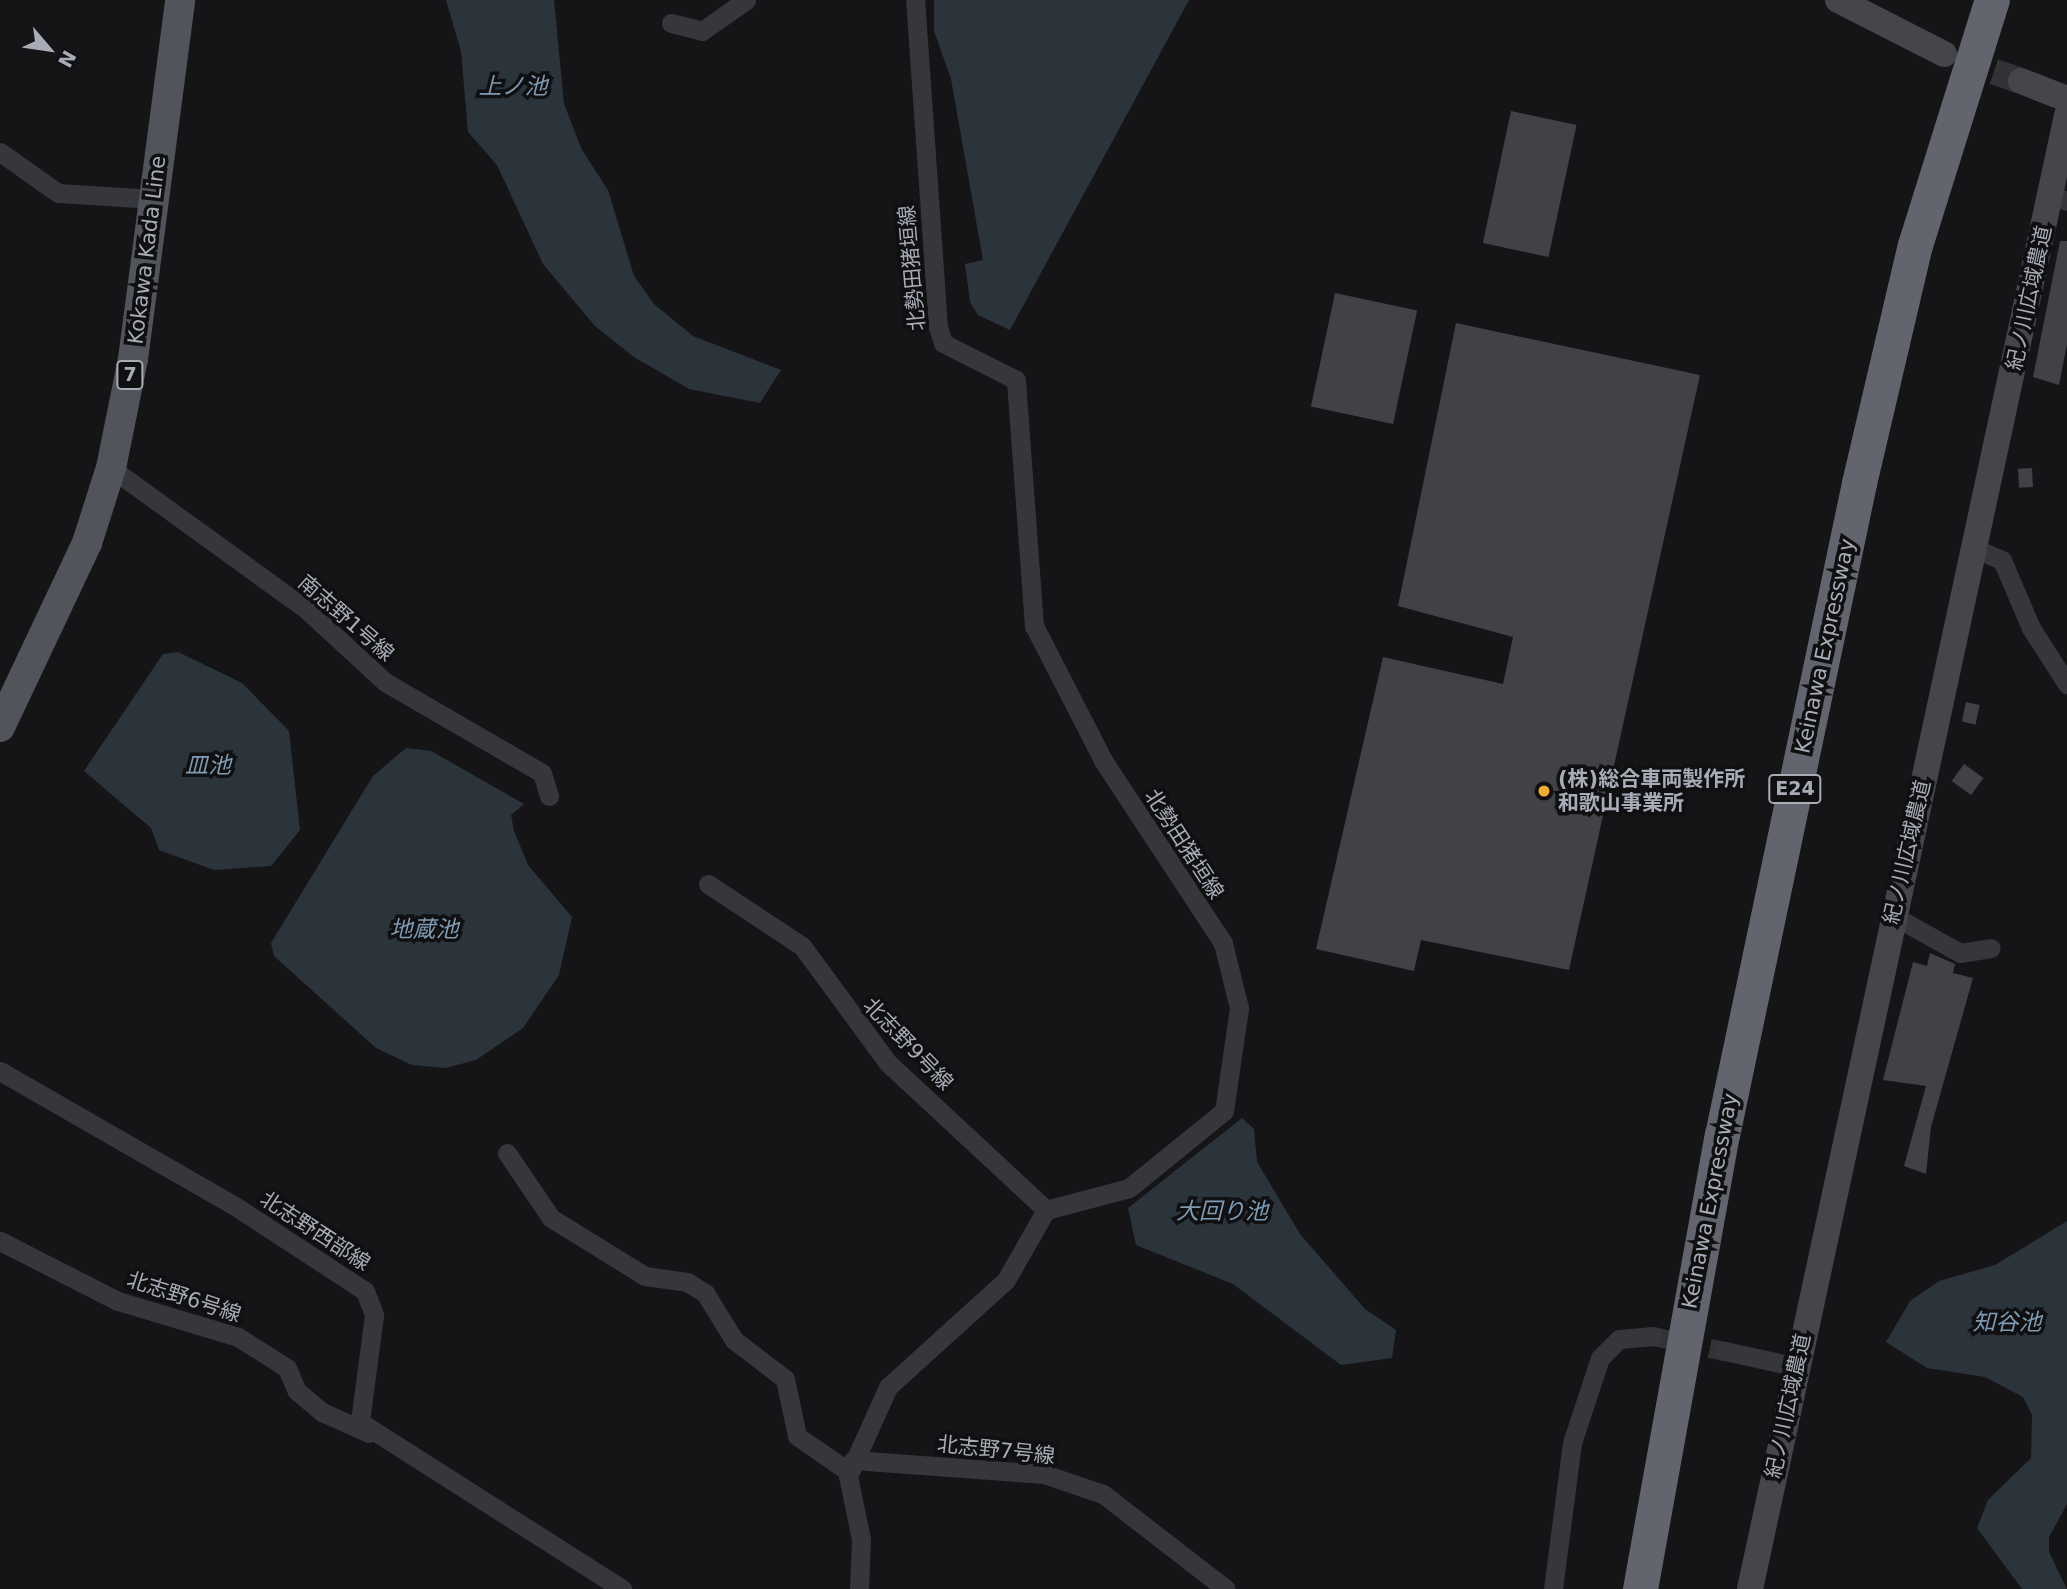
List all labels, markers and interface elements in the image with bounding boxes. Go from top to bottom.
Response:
north arrow [14,14,84,84]
text: N [54,47,81,71]
water label: 上ノ池 [479,72,547,100]
street label: Kokawa Kada Line [123,154,171,346]
street label: 北勢田猪垣線 [894,204,930,332]
street label: 紀ノ川広域農道 [2001,223,2057,373]
road number: 7 [116,360,144,390]
street label: Keinawa Expressway [1790,536,1860,756]
street label: 南志野1号線 [293,570,399,666]
water label: 皿池 [185,751,231,779]
place label: (株)総合車両製作所 和歌山事業所 [1558,766,1745,816]
road number: E24 [1767,774,1823,804]
street label: 紀ノ川広域農道 [1878,778,1936,926]
marker: (株)総合車両製作所 和歌山事業所 [1536,783,1552,799]
street label: 北勢田猪垣線 [1139,784,1229,904]
water label: 地蔵池 [390,915,458,943]
street label: 北志野9号線 [858,993,958,1095]
street label: Keinawa Expressway [1677,1091,1743,1311]
street label: 北志野西部線 [255,1186,375,1276]
water label: 大回り池 [1176,1197,1268,1225]
street label: 北志野6号線 [124,1267,244,1327]
water label: 知谷池 [1973,1308,2041,1336]
street label: 紀ノ川広域農道 [1760,1331,1816,1481]
street label: 北志野7号線 [936,1431,1056,1469]

